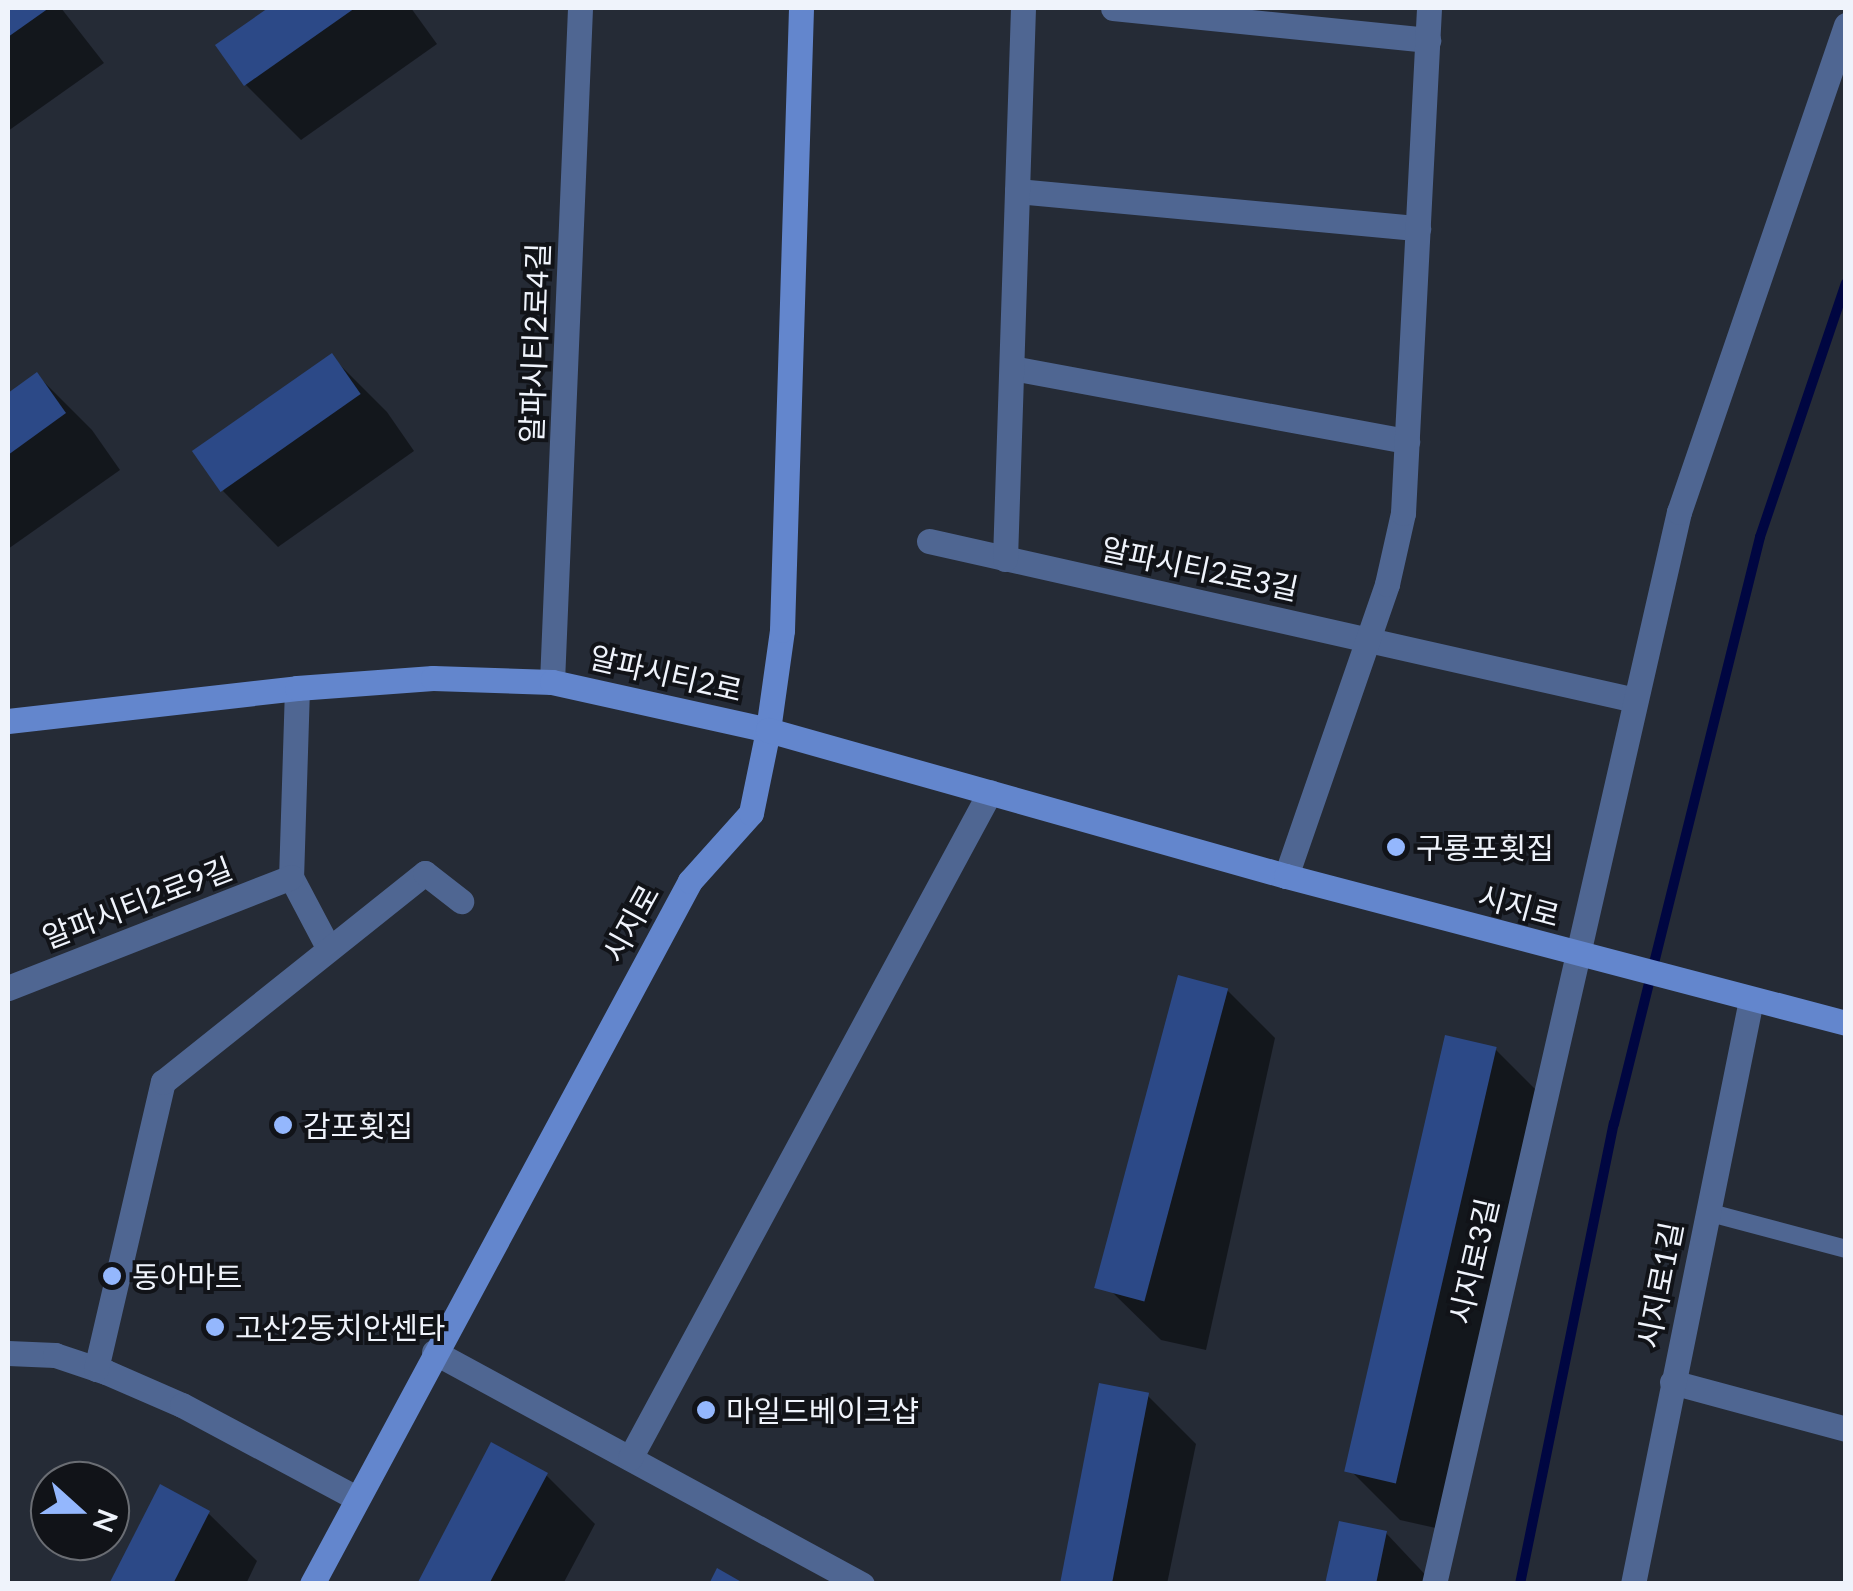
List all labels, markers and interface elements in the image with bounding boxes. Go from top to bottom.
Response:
street label: 알파시티2로4길 [513,242,555,444]
street label: 알파시티2로3길 [1098,530,1302,606]
street label: 알파시티2로 [586,638,746,708]
place label: 구룡포횟집 [1416,829,1554,865]
marker: 구룡포횟집 [1385,836,1407,858]
street label: 알파시티2로9길 [37,849,237,955]
street label: 시지로 [1474,877,1564,933]
street label: 시지로 [594,878,666,968]
place label: 감포횟집 [303,1107,413,1143]
marker: 감포횟집 [272,1114,294,1136]
street label: 시지로3길 [1441,1195,1505,1327]
street label: 시지로1길 [1629,1219,1689,1351]
place label: 동아마트 [132,1258,242,1294]
marker: 동아마트 [101,1265,123,1287]
place label: 고산2동치안센타 [235,1309,446,1345]
marker: 고산2동치안센타 [204,1316,226,1338]
place label: 마일드베이크샵 [726,1392,919,1428]
marker: 마일드베이크샵 [695,1399,717,1421]
north arrow [30,1461,130,1561]
text: N [86,1505,126,1537]

